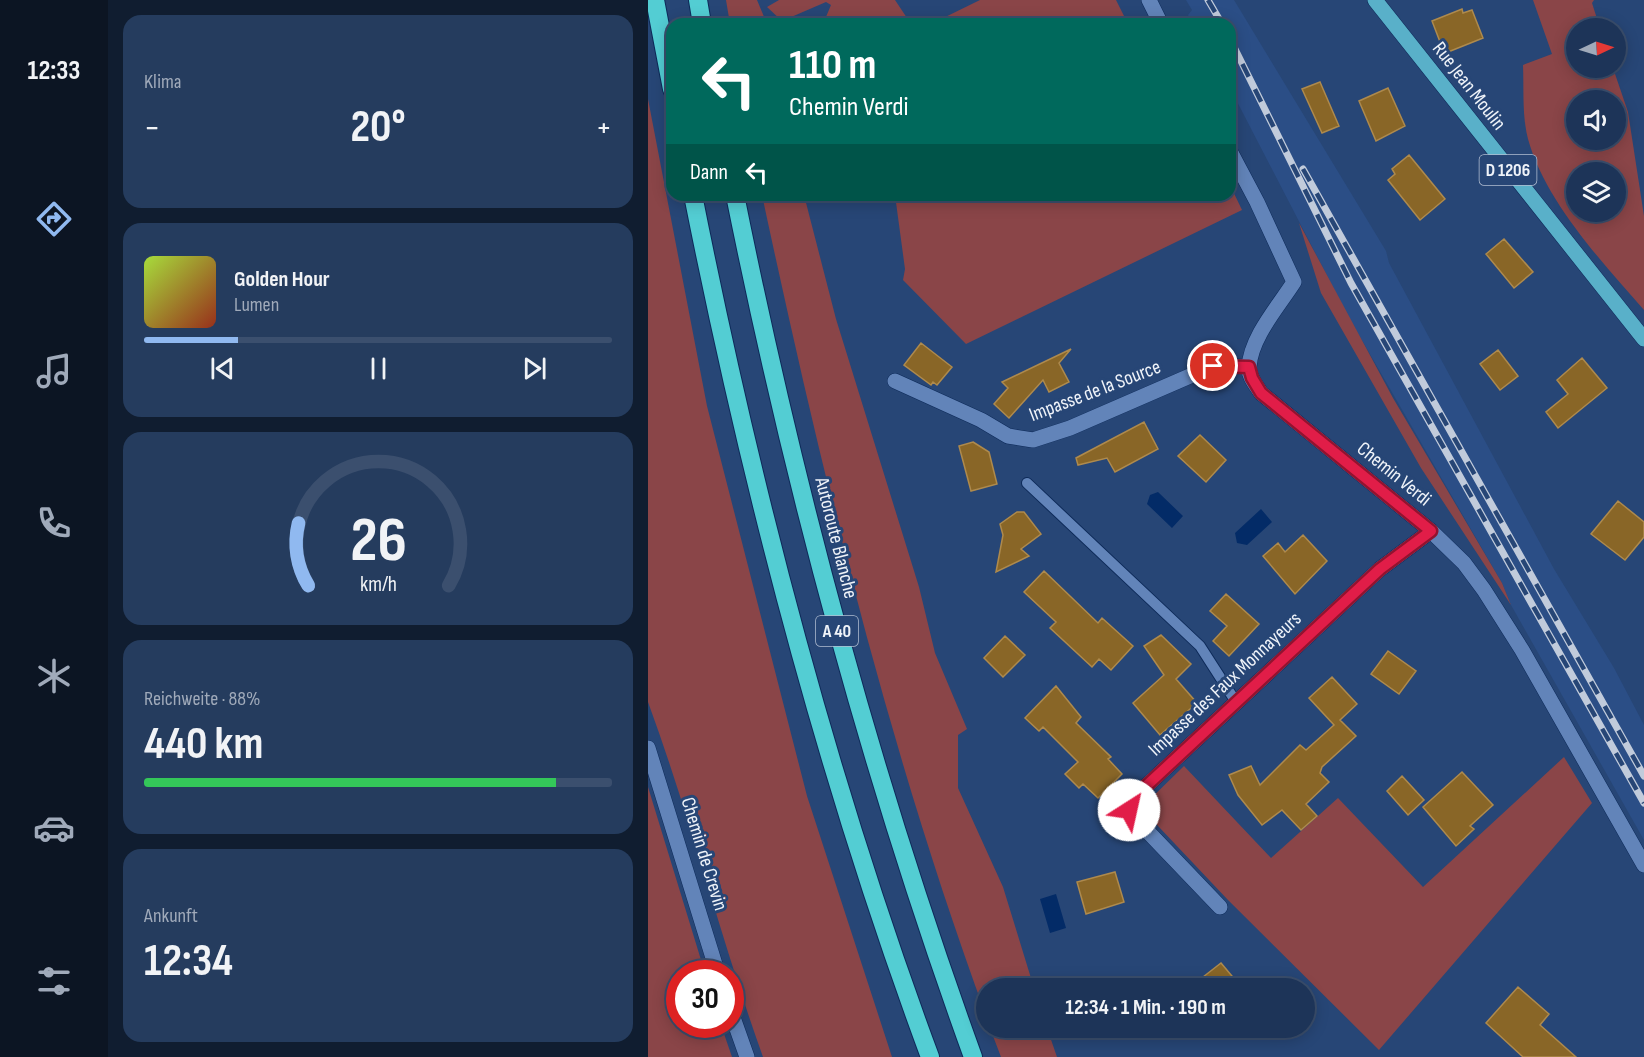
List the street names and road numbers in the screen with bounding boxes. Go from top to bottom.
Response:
street label: Rue Jean Moulin [1427,37,1511,135]
road number: D 1206 [1480,155,1536,185]
street label: Impasse de la Source [1026,355,1164,427]
street label: Chemin Verdi [1352,437,1436,511]
street label: Autoroute Blanche [809,474,863,601]
street label: Impasse des Faux Monnayeurs [1144,607,1306,761]
road number: A 40 [816,616,858,646]
street label: Chemin de Crevin [675,794,733,914]

